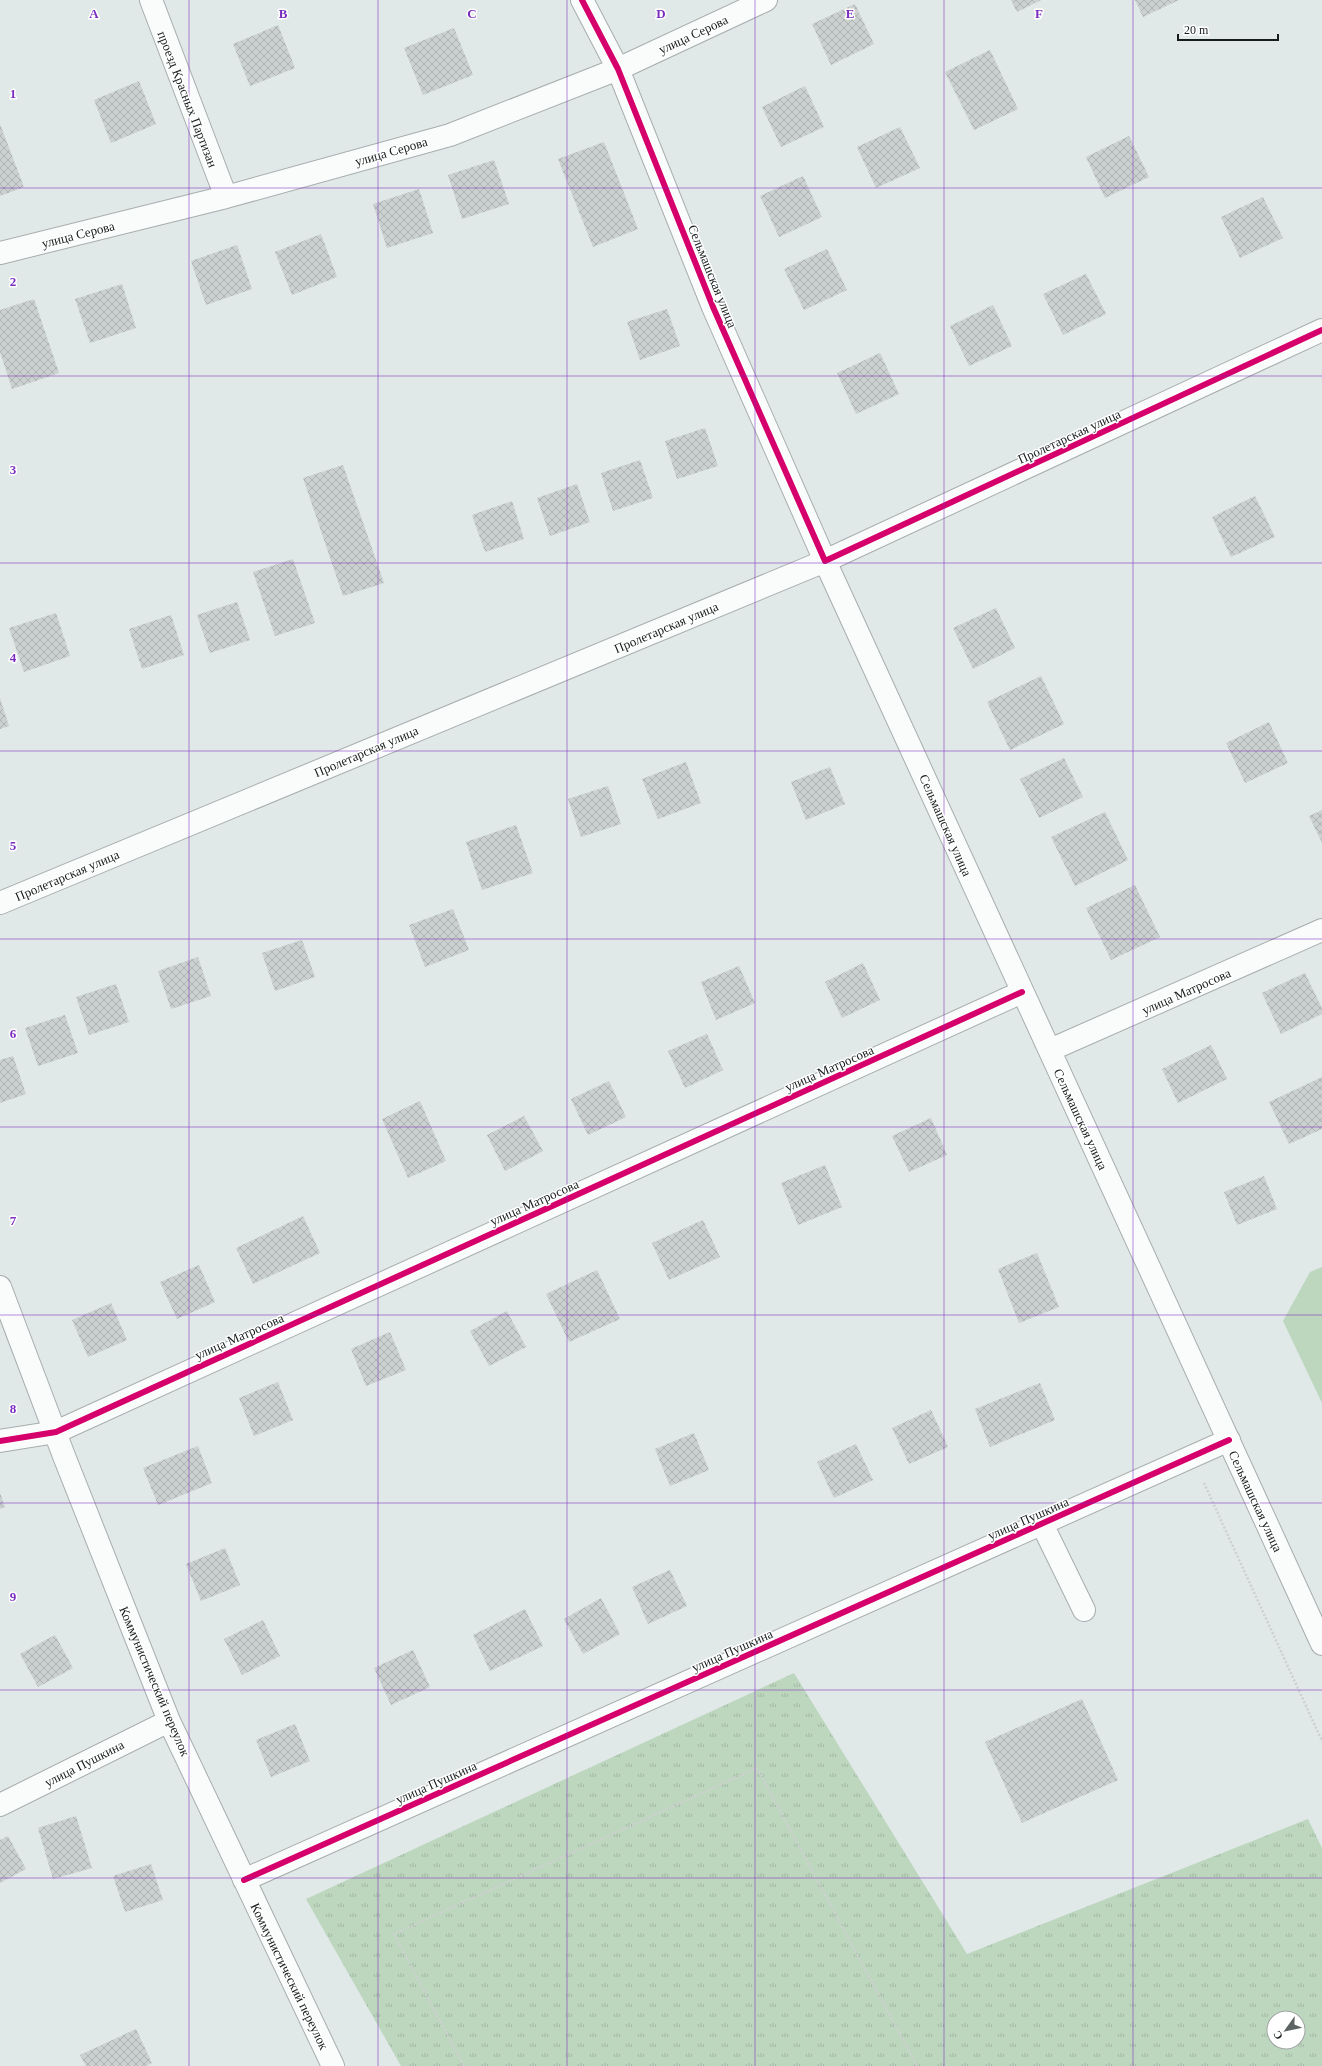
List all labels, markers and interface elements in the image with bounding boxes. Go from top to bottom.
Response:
text: A [89,6,99,21]
text: B [279,6,288,21]
text: C [467,6,477,21]
text: D [656,6,666,21]
text: E [846,6,854,21]
text: F [1035,6,1043,21]
street label: улица Серова [656,12,730,57]
scale bar [1178,16,1278,42]
text: 20 m [1184,23,1209,37]
street label: проезд Красных Партизан [155,29,221,170]
text: 1 [10,86,16,101]
street label: улица Серова [353,134,429,169]
street label: улица Серова [40,218,116,251]
street label: Сельмашская улица [685,222,740,330]
text: 2 [10,274,16,289]
street label: Пролетарская улица [1015,406,1123,467]
text: 3 [10,462,17,477]
street label: Пролетарская улица [612,599,721,656]
text: 4 [10,650,17,665]
street label: Пролетарская улица [312,723,421,780]
street label: Сельмашская улица [916,772,975,879]
text: 5 [10,838,17,853]
street label: Пролетарская улица [13,847,122,904]
street label: улица Матросова [1140,965,1233,1018]
text: 6 [10,1026,17,1041]
street label: улица Матросова [783,1042,876,1095]
street label: Сельмашская улица [1051,1066,1111,1172]
street label: улица Матросова [488,1176,581,1229]
text: 7 [10,1213,17,1228]
street label: улица Матросова [193,1310,286,1363]
text: 8 [10,1401,17,1416]
street label: Сельмашская улица [1226,1448,1286,1554]
street label: улица Пушкина [985,1494,1071,1543]
text: 9 [10,1589,17,1604]
street label: Коммунистический переулок [116,1604,193,1759]
street label: улица Пушкина [689,1626,775,1675]
street label: улица Пушкина [42,1737,127,1790]
street label: улица Пушкина [393,1758,479,1807]
street label: Коммунистический переулок [247,1900,332,2053]
north arrow [1266,2010,1306,2050]
text: С [1270,2029,1285,2042]

